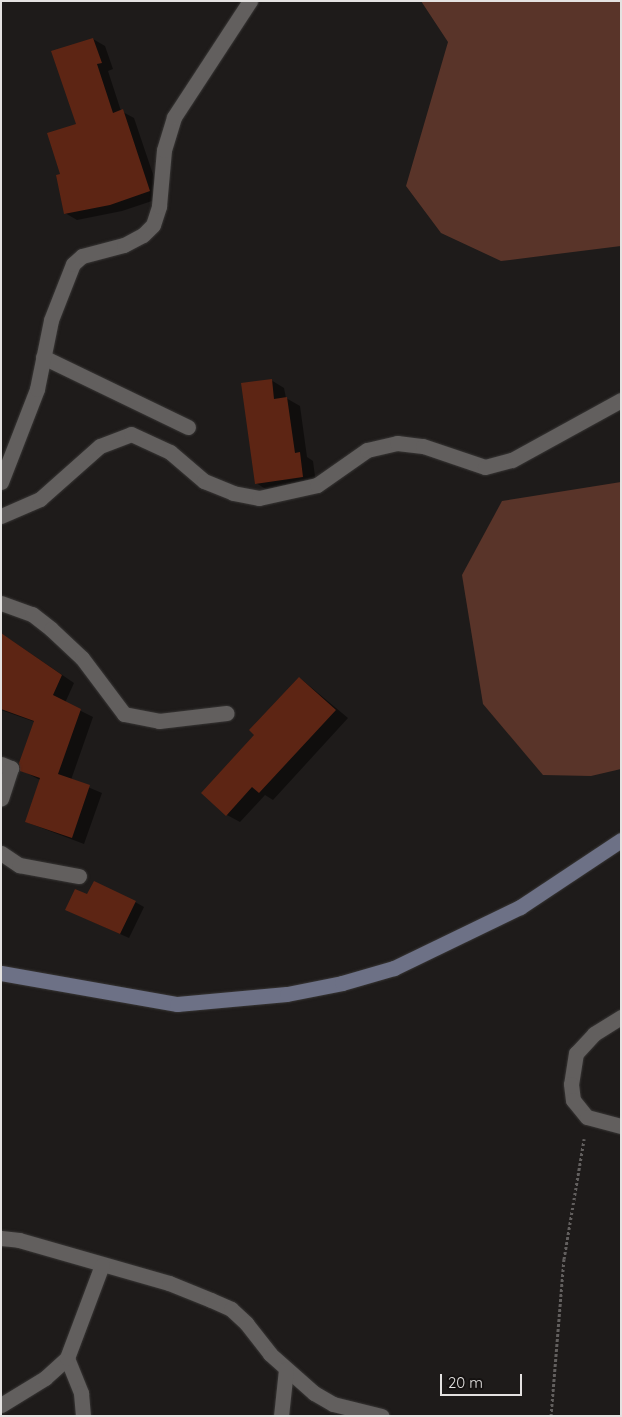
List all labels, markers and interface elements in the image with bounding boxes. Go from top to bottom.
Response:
scale bar [442,1364,524,1396]
text: 20 m [448,1373,483,1392]

